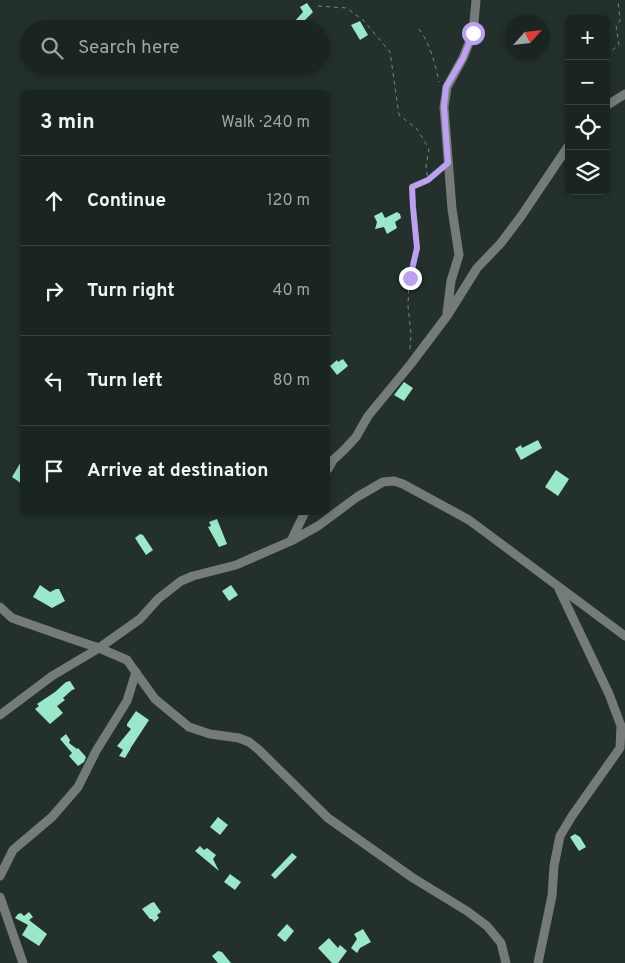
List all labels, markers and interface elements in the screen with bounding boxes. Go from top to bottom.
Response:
north arrow [505,15,550,60]
map controls [565,15,610,195]
button: + [565,15,610,60]
search box [20,20,330,75]
route start [462,22,485,45]
icon: search [38,34,66,62]
text: Search here [78,36,180,60]
button: − [565,60,610,105]
button: locate [565,105,610,150]
text: 3 min [40,109,95,136]
text: Walk · 240 m [221,113,310,133]
button: layers [565,150,610,195]
icon: ahead [40,187,68,215]
text: Continue [87,189,166,213]
text: 120 m [267,191,310,211]
route end [399,267,422,290]
icon: right [40,277,68,305]
text: Turn right [87,279,175,303]
text: 40 m [272,281,310,301]
icon: left [40,367,68,395]
text: Turn left [87,369,163,393]
text: 80 m [273,371,310,391]
icon: arrive [40,457,68,485]
text: Arrive at destination [87,459,268,483]

